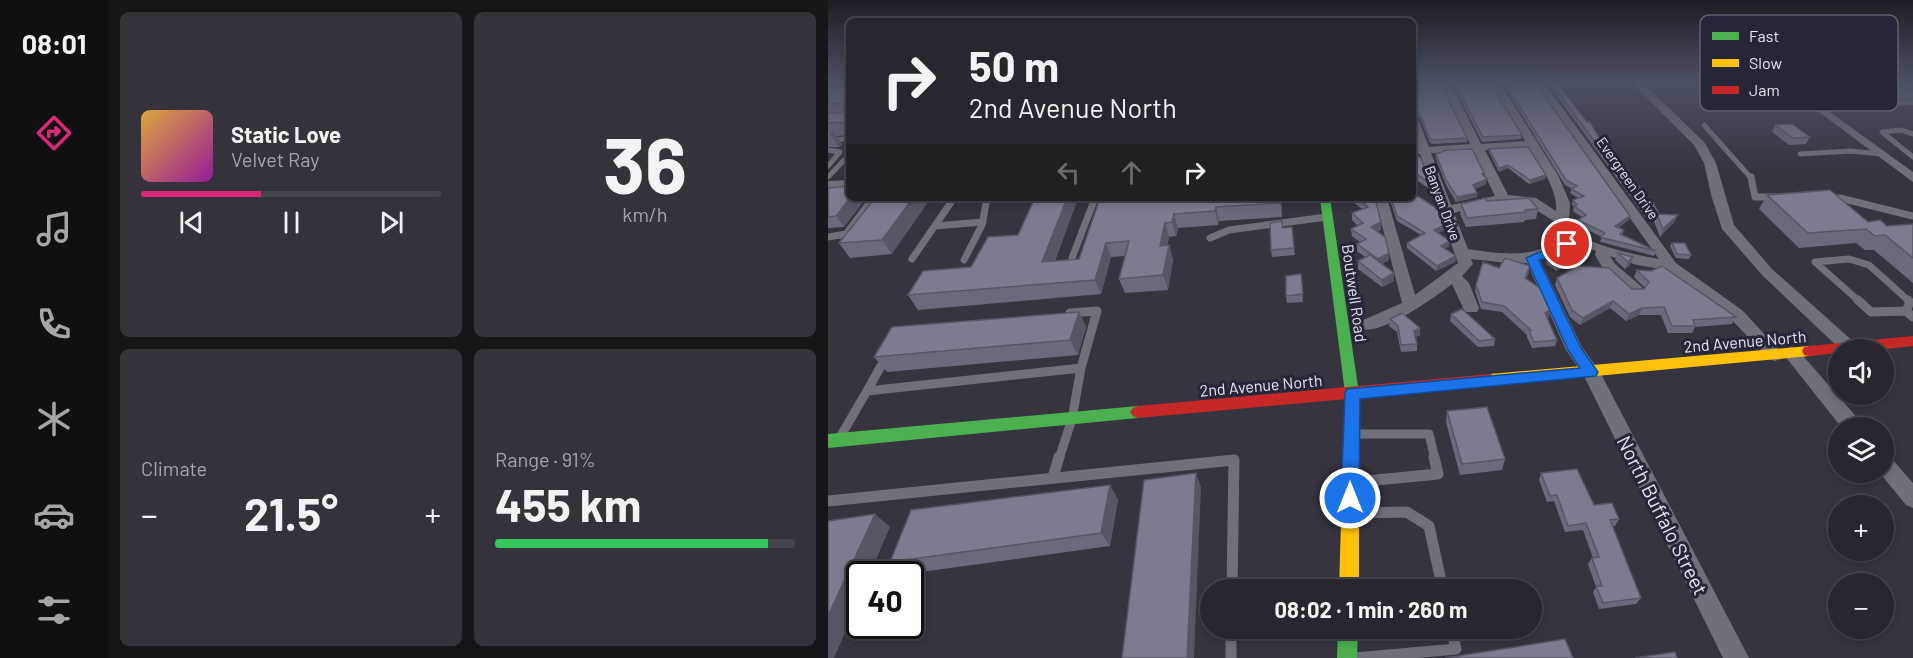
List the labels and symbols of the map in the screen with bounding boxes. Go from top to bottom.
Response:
legend [1700,15,1898,111]
text: Fast [1749,26,1779,45]
text: Slow [1749,53,1782,72]
text: Jam [1749,80,1780,99]
street label: Evergreen Drive [1593,134,1663,222]
street label: Banyan Drive [1422,163,1464,243]
pin [1541,218,1592,269]
street label: Boutwell Road [1339,243,1371,343]
street label: 2nd Avenue North [1683,326,1807,356]
street label: 2nd Avenue North [1199,370,1323,400]
street label: North Buffalo Street [1613,431,1713,599]
position arrow [1318,466,1382,530]
speed limit sign: 40 [846,561,924,639]

